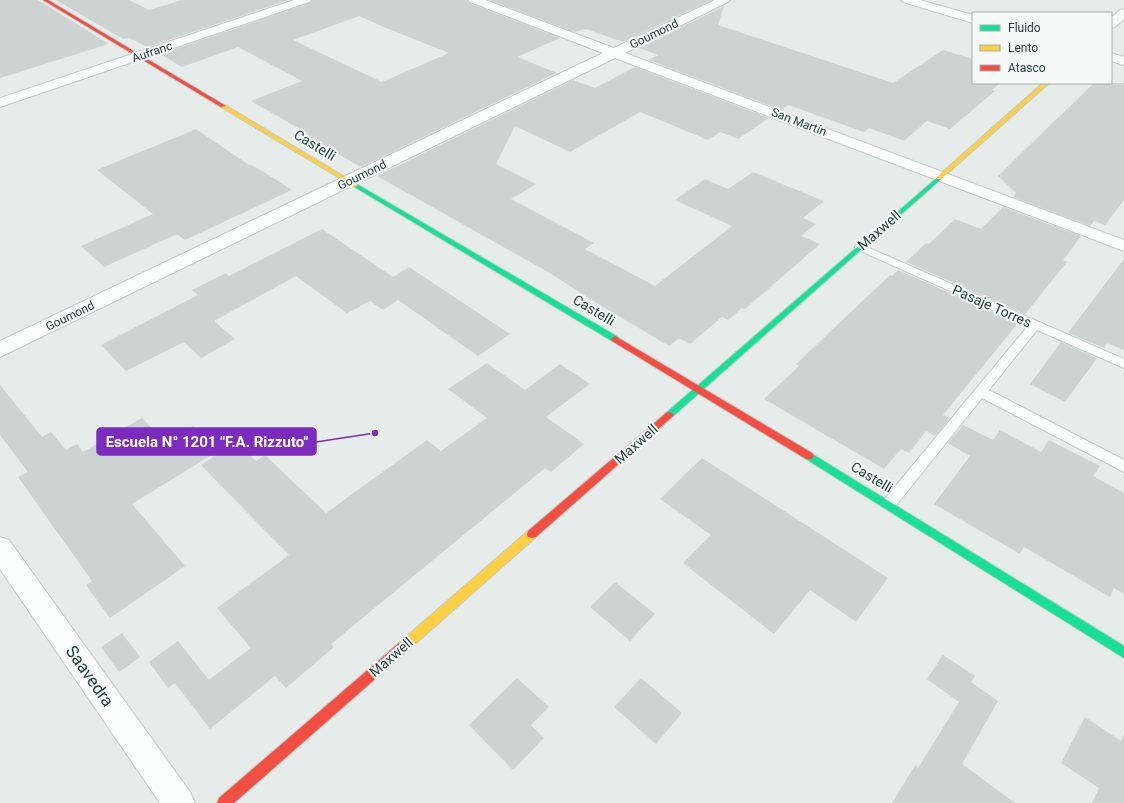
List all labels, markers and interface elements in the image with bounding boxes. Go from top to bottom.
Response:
legend [972,12,1112,84]
street label: Goumond [627,16,681,52]
text: Fluido [1008,21,1041,35]
street label: Aufranc [130,39,174,65]
text: Lento [1008,41,1038,55]
text: Atasco [1008,61,1046,75]
street label: San Martín [769,105,829,139]
street label: Castelli [291,126,339,164]
street label: Goumond [335,157,389,193]
street label: Maxwell [854,207,904,253]
street label: Pasaje Torres [950,281,1034,331]
street label: Castelli [570,291,618,329]
street label: Goumond [43,298,97,334]
street label: Maxwell [611,421,661,467]
callout: Escuela N° 1201 "F.A. Rizzuto" [97,428,316,455]
text: Escuela N° 1201 "F.A. Rizzuto" [106,433,309,451]
street label: Castelli [848,458,896,496]
street label: Maxwell [366,634,416,680]
street label: Saavedra [62,642,118,710]

